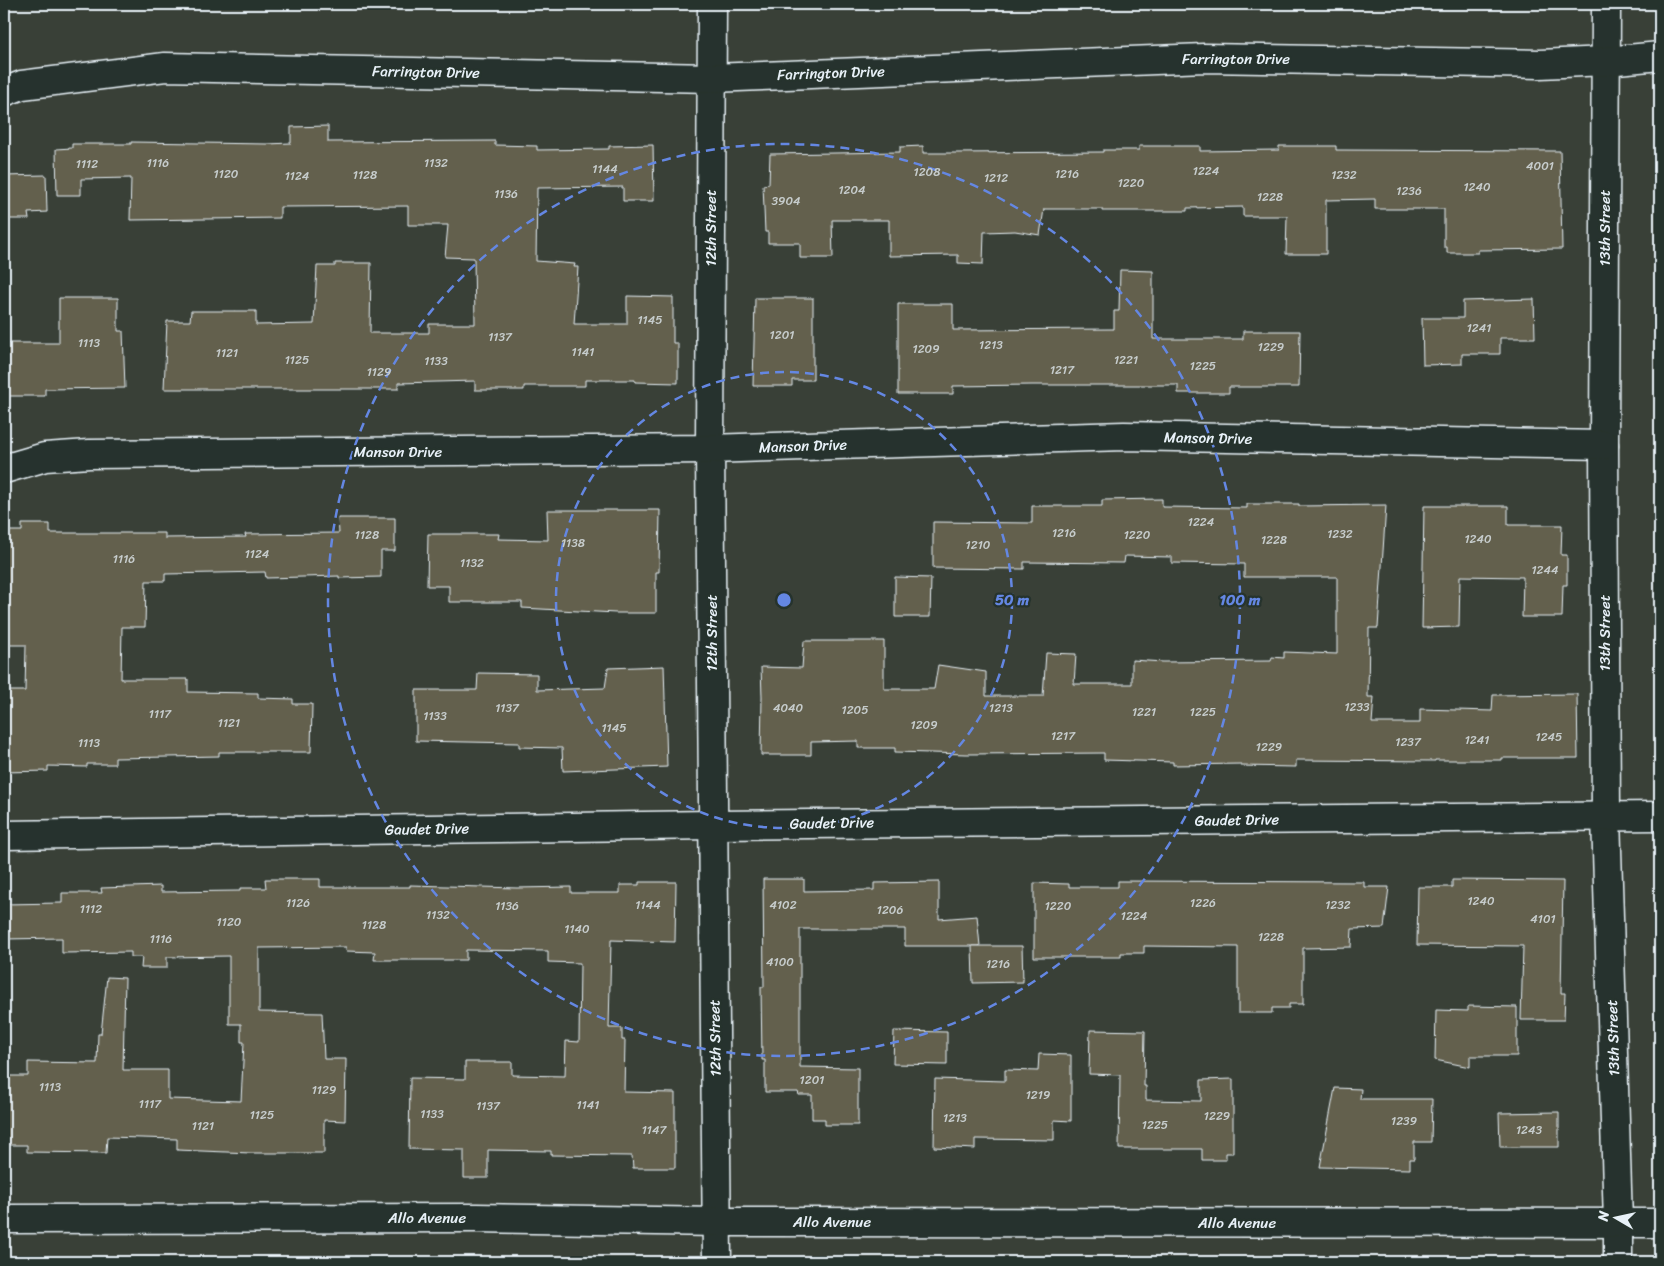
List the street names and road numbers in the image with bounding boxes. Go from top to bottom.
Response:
street label: Farrington Drive [1182,46,1290,72]
street label: Farrington Drive [372,58,480,86]
street label: Farrington Drive [777,58,886,88]
street label: 12th Street [698,189,724,267]
street label: 13th Street [1592,189,1618,266]
street label: Manson Drive [1164,424,1253,452]
street label: Manson Drive [758,431,848,461]
street label: Manson Drive [354,439,442,465]
street label: 12th Street [699,594,725,672]
street label: 13th Street [1592,594,1618,671]
street label: Gaudet Drive [1195,806,1280,834]
street label: Gaudet Drive [790,809,875,837]
street label: Gaudet Drive [385,815,470,843]
street label: 12th Street [701,999,729,1077]
street label: 13th Street [1599,999,1627,1077]
street label: Allo Avenue [387,1205,466,1231]
street label: Allo Avenue [792,1209,871,1235]
street label: Allo Avenue [1197,1210,1276,1236]

